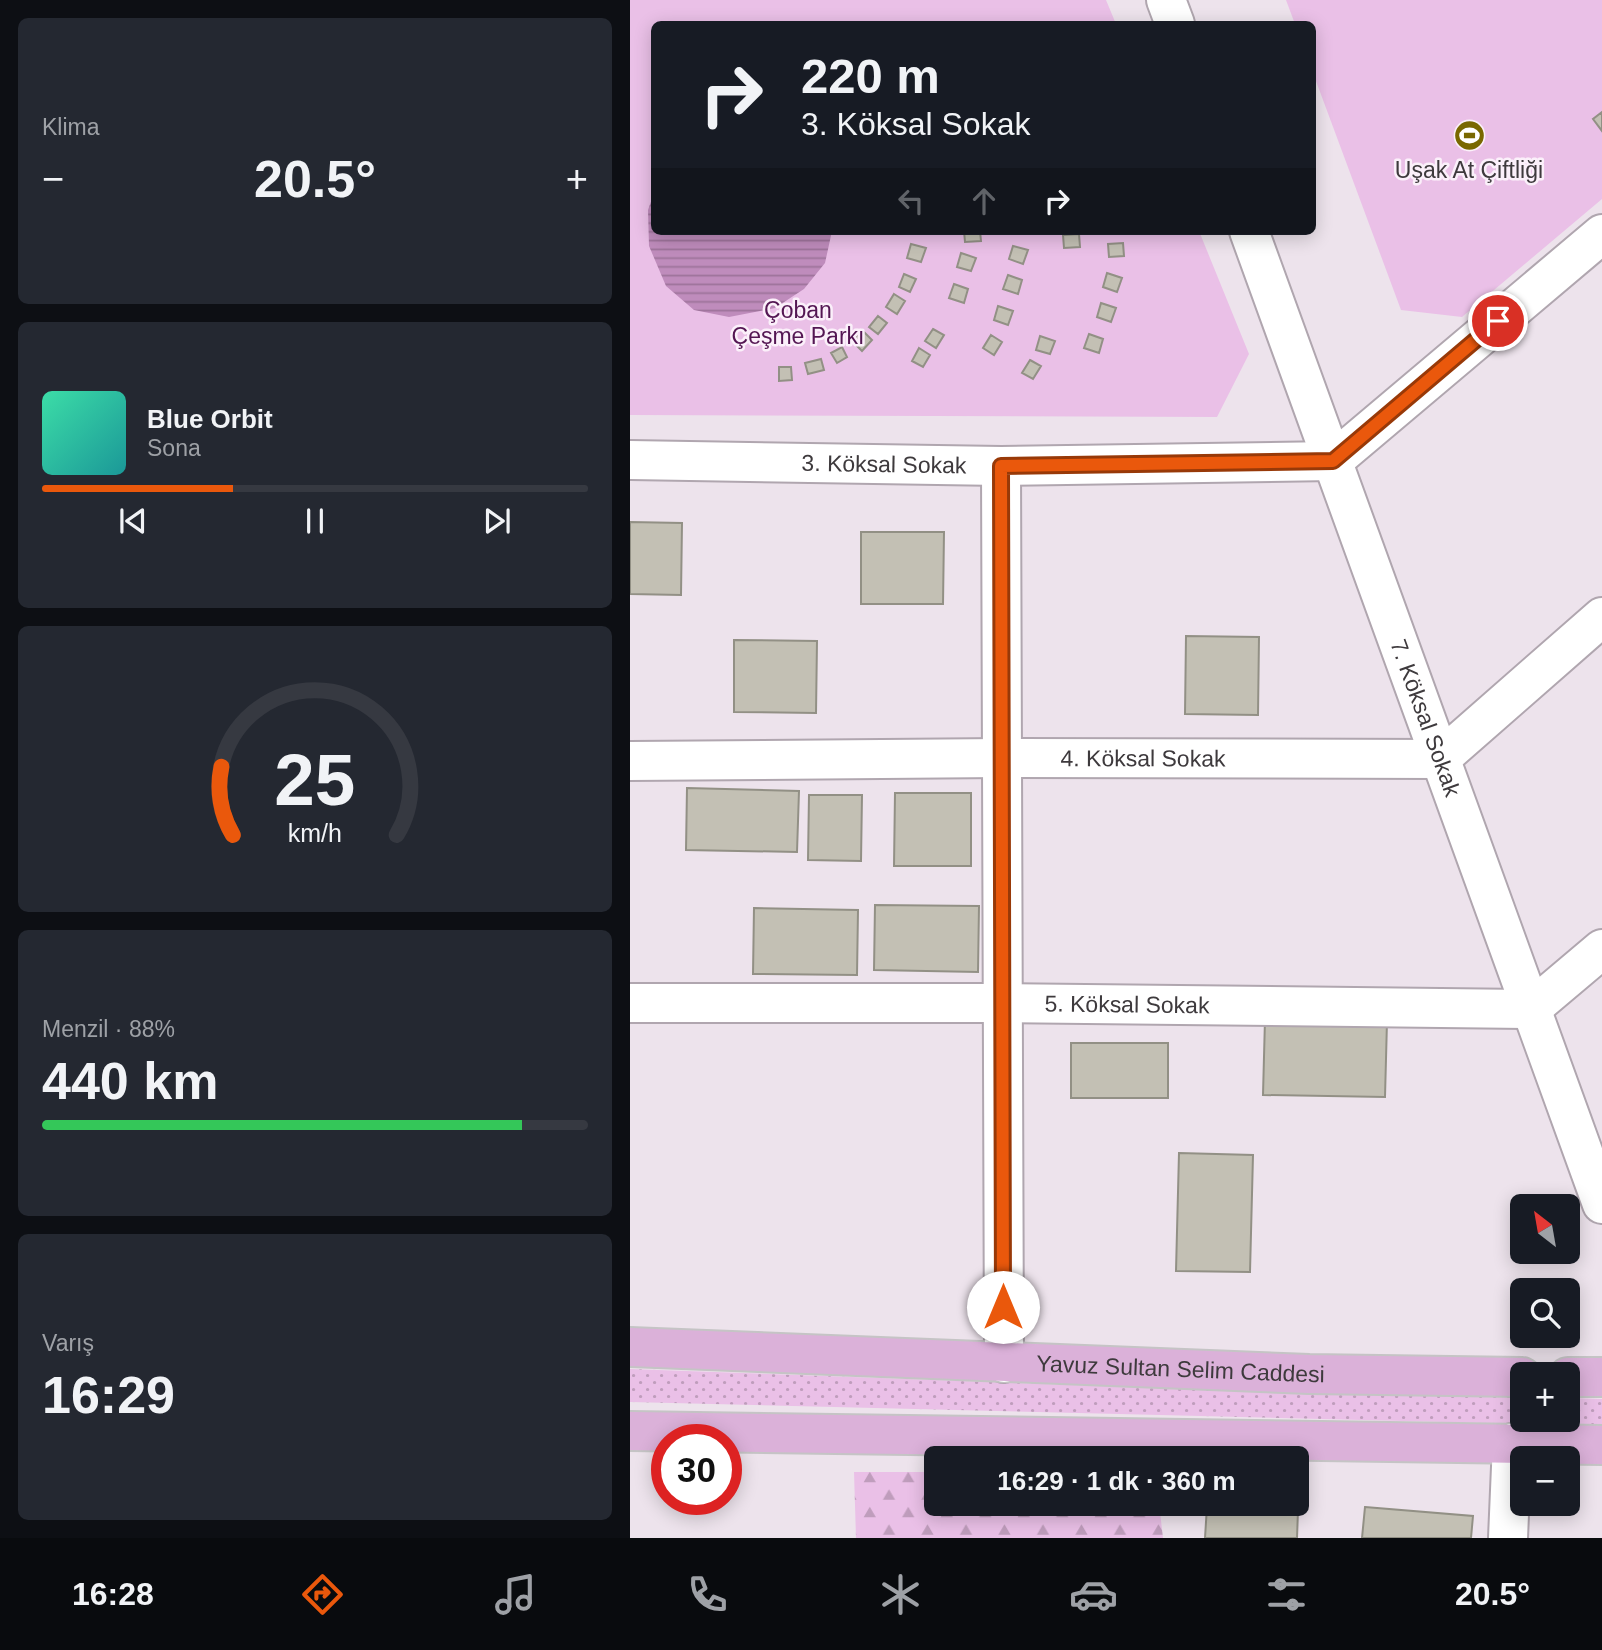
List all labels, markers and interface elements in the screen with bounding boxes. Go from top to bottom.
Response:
icon: right [686,49,777,140]
text: 220 m [801,49,940,103]
text: 3. Köksal Sokak [801,106,1030,142]
text: Klima [42,114,100,140]
sports icon: Uşak At Çiftliği [1452,119,1486,153]
text: 20.5° [254,150,376,208]
place label: Uşak At Çiftliği [1395,157,1543,183]
text: − [42,158,64,200]
text: + [566,158,588,200]
icon: left [892,182,930,220]
icon: ahead [965,182,1003,220]
icon: right [1038,182,1076,220]
pin [1468,291,1528,351]
park label: Çoban Çeşme Parkı [732,297,864,349]
icon: arrive [1479,302,1517,340]
text: Blue Orbit [147,404,273,434]
text: Sona [147,435,201,461]
street label: 3. Köksal Sokak [801,450,967,478]
icon: previous [114,502,152,540]
icon: pause [296,502,334,540]
icon: next [478,502,516,540]
street label: 7. Köksal Sokak [1385,636,1466,800]
text: 25 [275,739,355,820]
street label: 4. Köksal Sokak [1060,745,1226,772]
text: km/h [288,819,342,847]
street label: 5. Köksal Sokak [1044,990,1210,1018]
text: Menzil · 88% [42,1016,175,1042]
text: 440 km [42,1052,218,1110]
north arrow [1510,1194,1580,1264]
map controls [1510,1194,1580,1516]
position arrow [966,1270,1040,1344]
button: search [1510,1278,1580,1348]
text: Varış [42,1330,94,1356]
street label: Yavuz Sultan Selim Caddesi [1036,1350,1325,1387]
button: + [1510,1362,1580,1432]
text: 16:29 [42,1366,175,1424]
speed limit sign: 30 [651,1424,742,1515]
button: − [1510,1446,1580,1516]
text: 16:29 · 1 dk · 360 m [997,1466,1236,1496]
icon: directions [298,1570,347,1619]
icon: music [491,1570,540,1619]
icon: phone [683,1570,732,1619]
icon: climate [876,1570,925,1619]
icon: car [1069,1570,1118,1619]
icon: filters [1262,1570,1311,1619]
text: 16:28 [72,1576,154,1612]
text: 20.5° [1455,1576,1530,1612]

